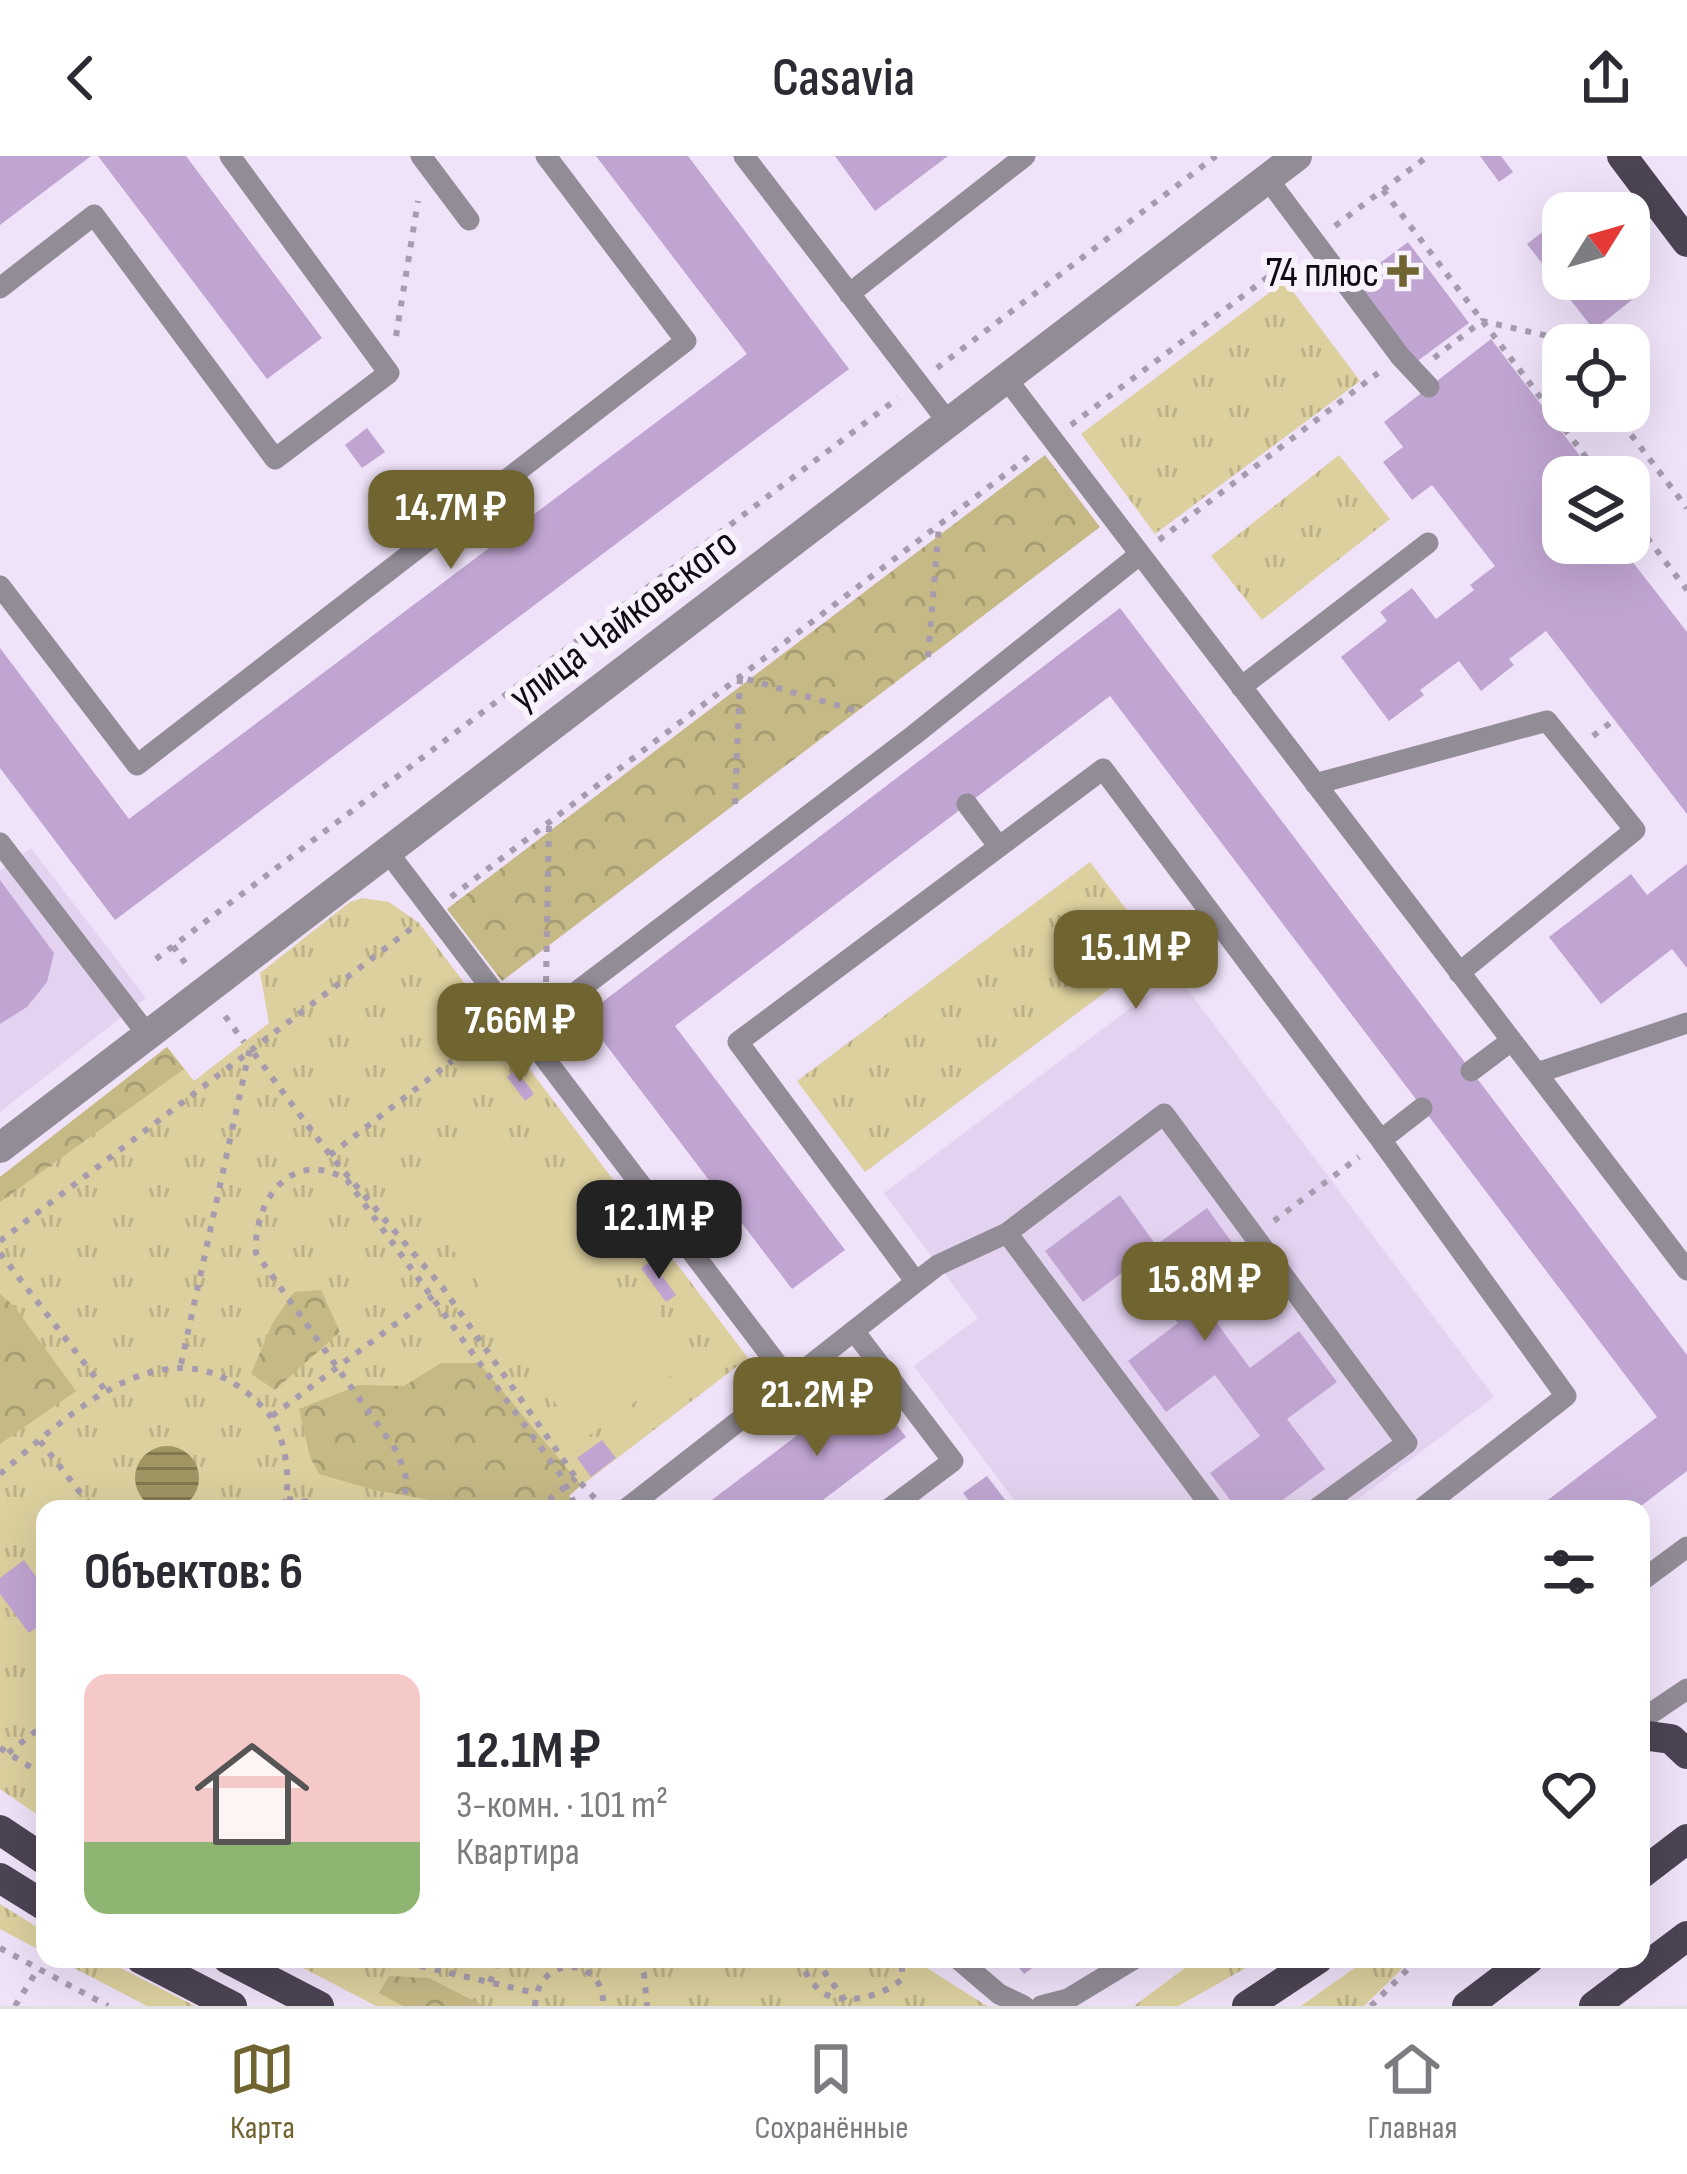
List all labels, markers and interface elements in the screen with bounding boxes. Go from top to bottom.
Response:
icon: back [48,45,114,111]
icon: share [1573,45,1639,111]
text: Casavia [772,46,915,111]
north arrow [1542,192,1650,300]
map controls [1542,192,1650,564]
place label: 74 плюс [1265,248,1379,299]
marker: 74 плюс [1390,258,1416,284]
button: locate [1542,324,1650,432]
button: layers [1542,456,1650,564]
pin: 14.7M ₽ [340,470,562,572]
text: 14.7M ₽ [395,485,507,532]
street label: улица Чайковского [499,518,748,722]
pin: 15.1M ₽ [1025,910,1247,1012]
text: 15.1M ₽ [1081,925,1191,972]
pin: 7.66M ₽ [409,983,631,1085]
text: 7.66M ₽ [464,998,576,1045]
pin: 12.1M ₽ [548,1180,770,1282]
text: 12.1M ₽ [604,1195,714,1242]
pin: 15.8M ₽ [1094,1242,1316,1344]
text: 15.8M ₽ [1148,1257,1262,1304]
pin: 21.2M ₽ [706,1357,928,1459]
text: 21.2M ₽ [760,1372,874,1419]
icon: filters [1536,1539,1602,1605]
text: Объектов: 6 [84,1542,303,1603]
text: 12.1M ₽ [456,1721,601,1782]
icon: home [180,1722,324,1866]
icon: heart [1536,1761,1602,1827]
text: 3-комн. · 101 m² [456,1782,668,1829]
text: Квартира [456,1829,580,1876]
tab: Карта [229,2036,295,2148]
tab: Сохранённые [754,2036,908,2148]
tab: Главная [1367,2036,1457,2148]

